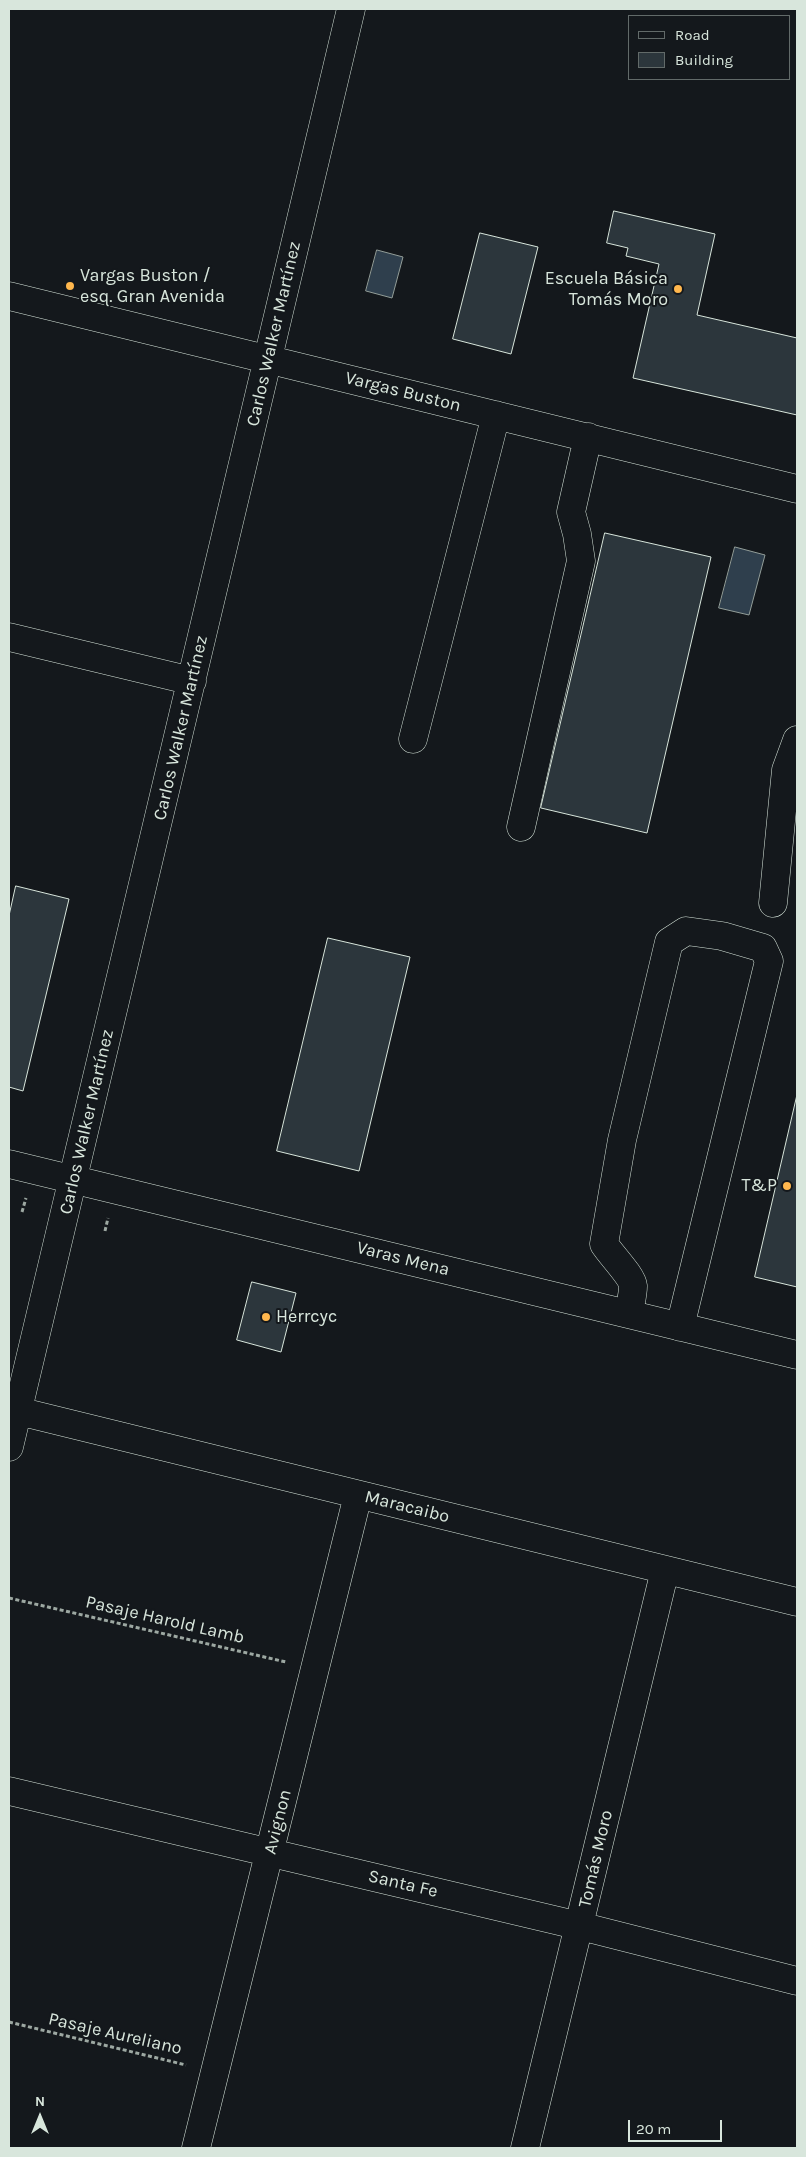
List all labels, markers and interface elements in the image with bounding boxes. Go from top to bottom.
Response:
legend [628,15,791,80]
text: Road [675,26,710,44]
text: Building [675,51,733,69]
street label: Carlos Walker Martínez [242,239,306,429]
place label: Vargas Buston / esq. Gran Avenida [80,265,225,308]
place label: Escuela Básica Tomás Moro [545,268,668,310]
marker: Vargas Buston / esq. Gran Avenida [64,280,76,292]
marker: Escuela Básica Tomás Moro [672,283,684,295]
street label: Vargas Buston [343,367,463,417]
street label: Carlos Walker Martínez [149,633,213,823]
street label: Carlos Walker Martínez [55,1027,119,1217]
place label: T&P [742,1175,777,1197]
marker: T&P [781,1180,793,1192]
street label: Varas Mena [354,1237,452,1281]
place label: Herrcyc [276,1306,337,1328]
marker: Herrcyc [260,1311,272,1323]
street label: Maracaibo [362,1486,452,1528]
street label: Pasaje Harold Lamb [83,1591,247,1649]
street label: Avignon [260,1787,296,1857]
street label: Tomás Moro [574,1808,618,1910]
street label: Santa Fe [366,1866,440,1902]
street label: Pasaje Aureliano [46,2008,184,2060]
north arrow [15,2092,65,2142]
text: N [35,2093,45,2110]
scale bar [631,2110,725,2142]
text: 20 m [636,2120,671,2138]

